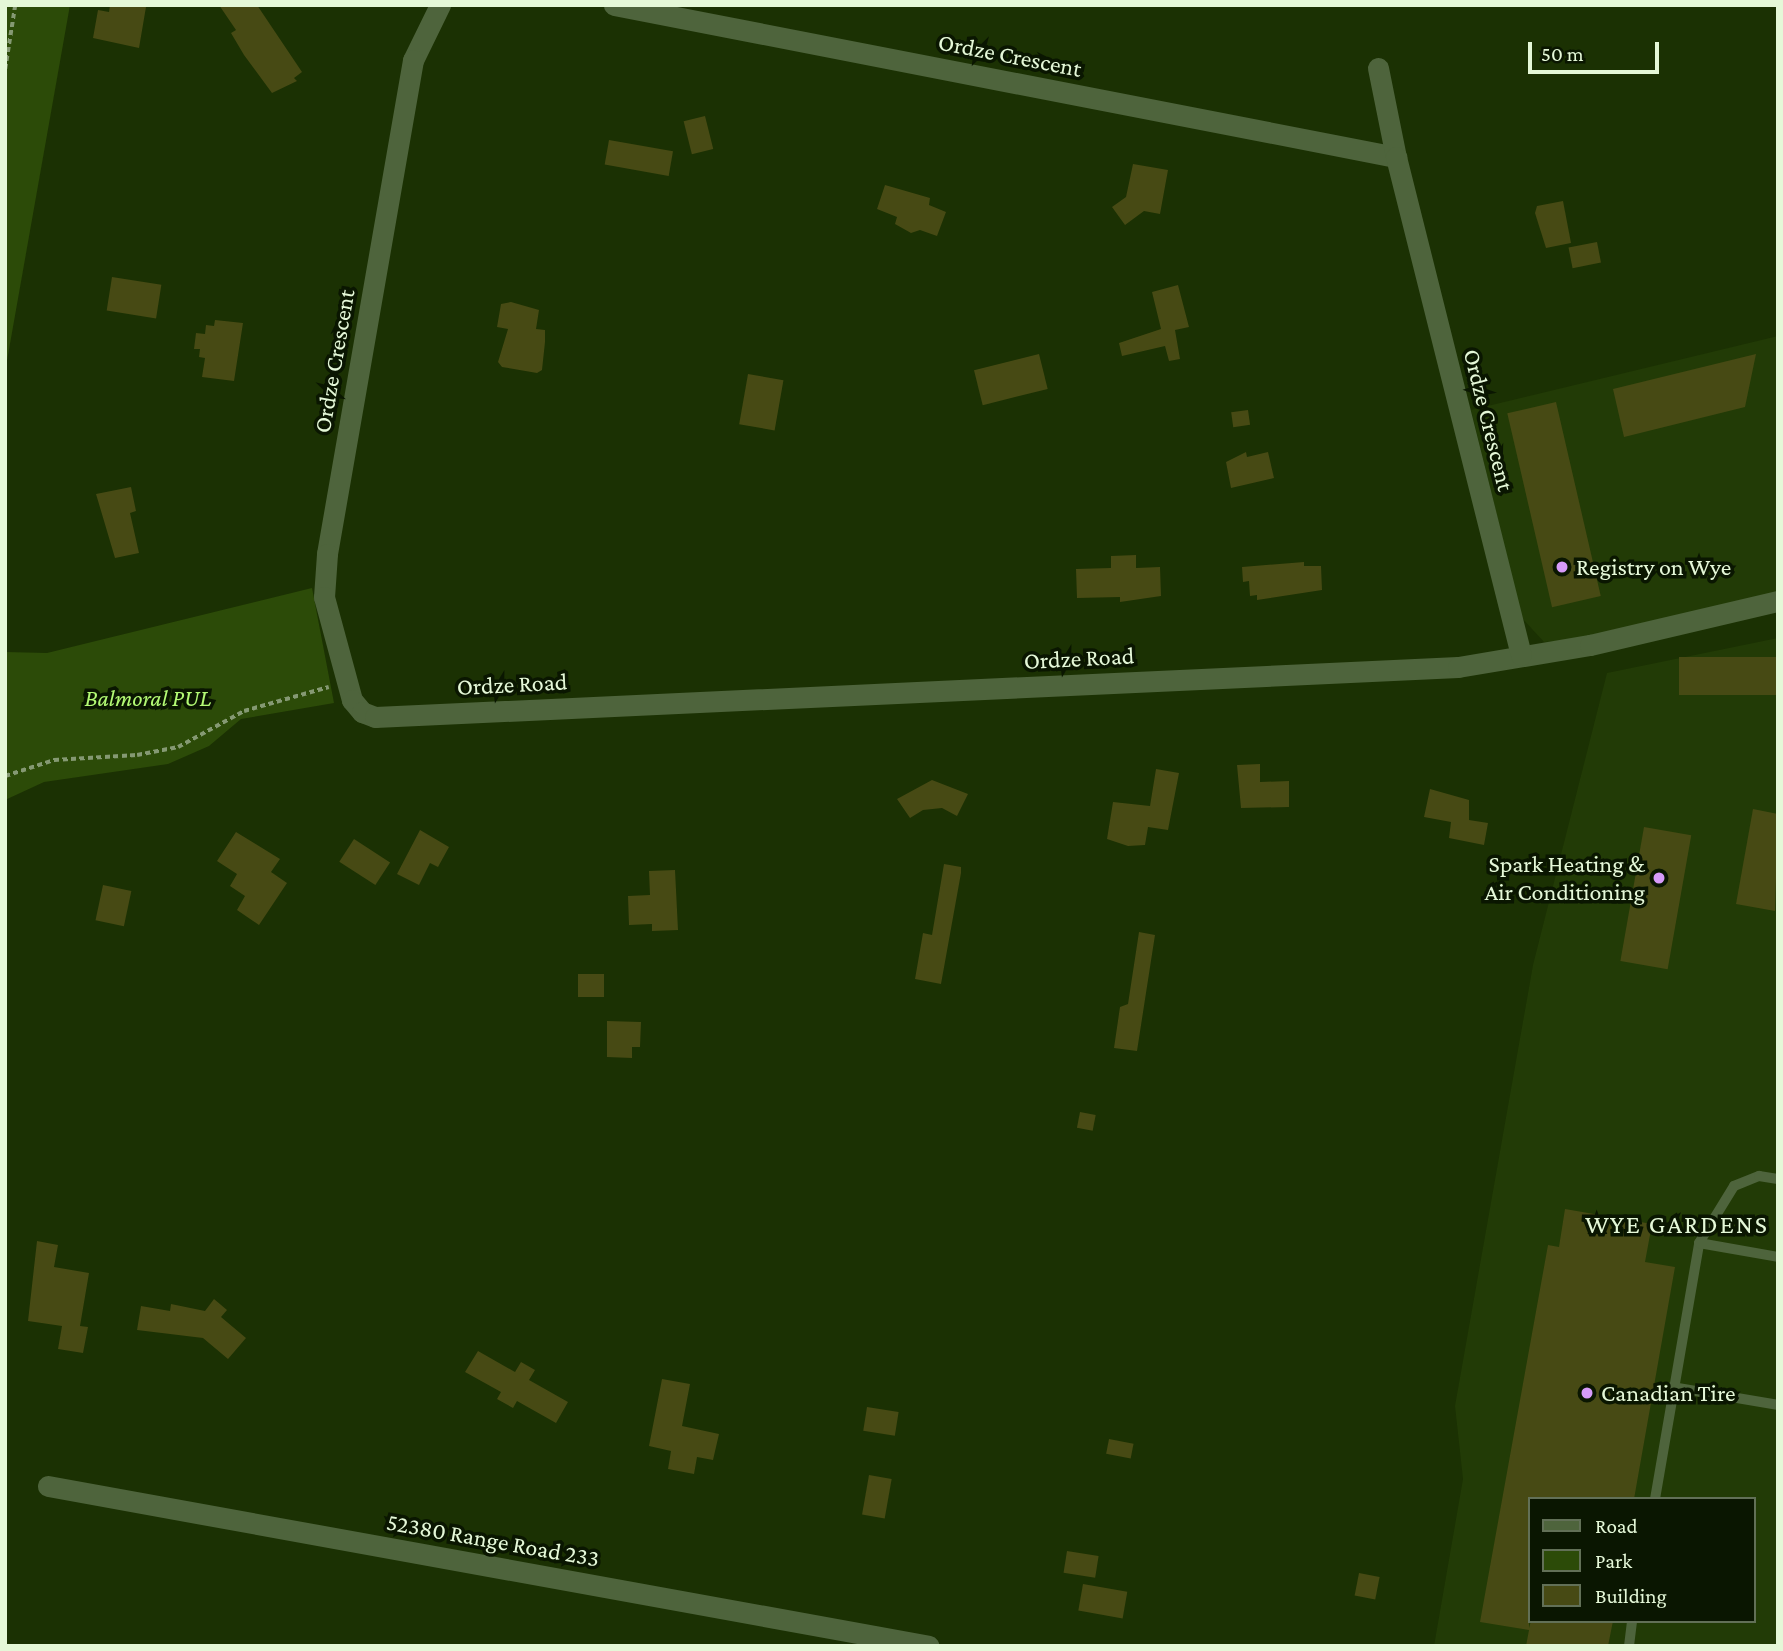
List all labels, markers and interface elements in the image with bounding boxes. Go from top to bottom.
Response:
street label: Ordze Crescent [936,27,1084,83]
scale bar [1531,28,1662,72]
text: 50 m [1541,42,1584,66]
street label: Ordze Crescent [307,287,361,435]
street label: Ordze Crescent [1457,346,1521,494]
place label: Registry on Wye [1576,553,1731,581]
marker: Registry on Wye [1554,559,1570,575]
street label: Ordze Road [1023,641,1135,675]
street label: Ordze Road [456,667,568,701]
park label: Balmoral PUL [84,684,212,712]
place label: Spark Heating & Air Conditioning [1484,850,1645,906]
marker: Spark Heating & Air Conditioning [1651,870,1667,886]
district label: WYE GARDENS [1586,1209,1768,1241]
place label: Canadian Tire [1601,1379,1735,1407]
marker: Canadian Tire [1579,1385,1595,1401]
legend [1528,1497,1755,1623]
street label: 52380 Range Road 233 [384,1507,602,1573]
text: Road [1595,1514,1638,1538]
text: Park [1595,1549,1632,1573]
text: Building [1595,1584,1667,1608]

